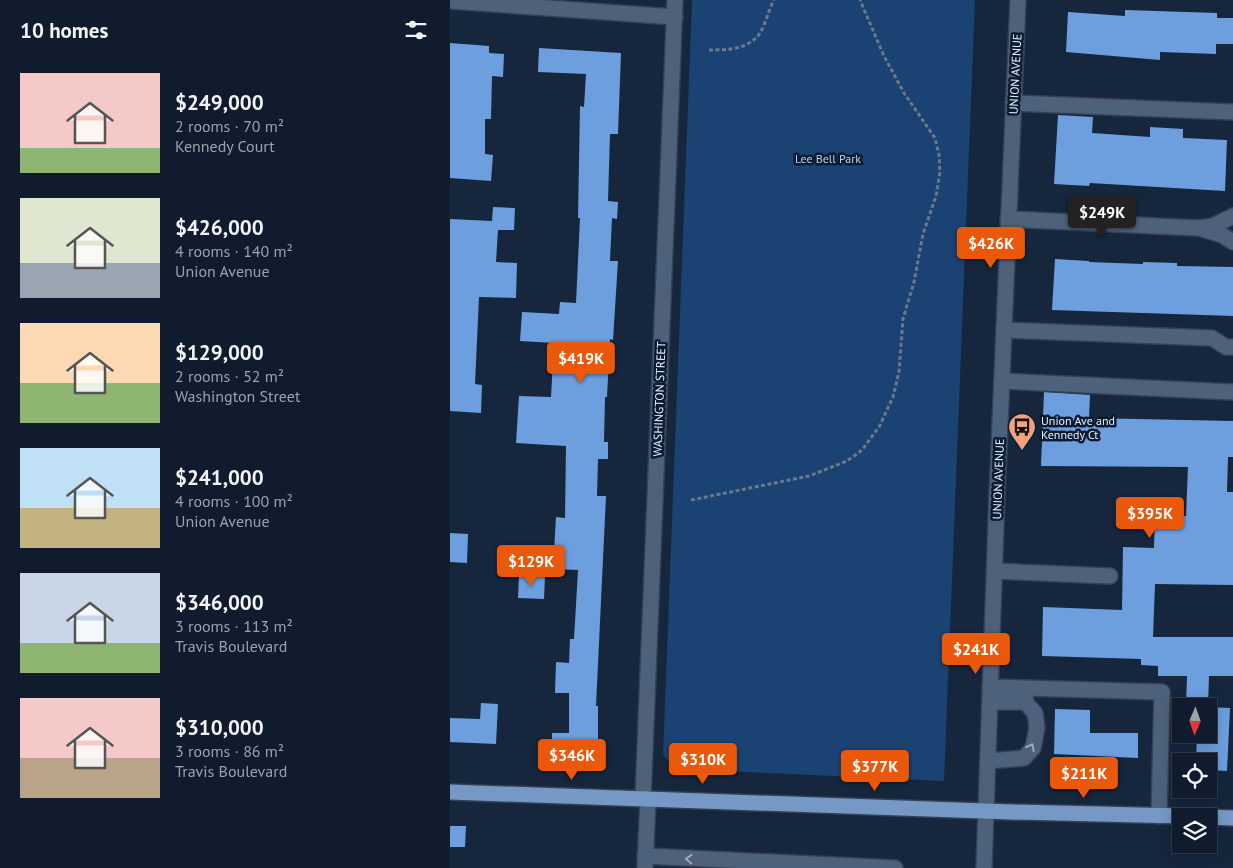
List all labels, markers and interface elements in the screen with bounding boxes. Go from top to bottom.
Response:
icon: filters [402,16,430,44]
text: 10 homes [20,17,108,44]
street label: UNION AVENUE [1005,33,1025,115]
text: $249,000 [175,89,264,116]
icon: home [60,93,120,153]
text: 2 rooms · 70 m² [175,116,284,136]
text: Kennedy Court [175,136,275,156]
park label: Lee Bell Park [795,151,861,166]
pin: $249K [1067,196,1137,238]
text: $249K [1079,202,1125,222]
text: $426,000 [175,214,264,241]
icon: home [60,218,120,278]
pin: $426K [956,226,1026,269]
text: $426K [968,233,1014,253]
text: 4 rooms · 140 m² [175,241,293,261]
text: Union Avenue [175,261,270,281]
text: $129,000 [175,339,264,366]
street label: WASHINGTON STREET [649,341,669,457]
pin: $419K [546,342,616,384]
icon: home [60,343,120,403]
text: $419K [558,348,604,368]
text: 2 rooms · 52 m² [175,366,284,386]
text: Washington Street [175,386,300,406]
bus stop icon: Union Ave and Kennedy Ct [1007,412,1037,451]
place label: Union Ave and Kennedy Ct [1041,413,1115,442]
street label: UNION AVENUE [989,438,1007,520]
text: $241,000 [175,464,264,491]
icon: home [60,468,120,528]
text: 4 rooms · 100 m² [175,491,293,511]
pin: $395K [1115,496,1185,539]
text: $395K [1127,503,1173,523]
text: Union Avenue [175,511,270,531]
pin: $129K [496,544,566,587]
text: $129K [508,551,554,571]
text: $346,000 [175,589,264,616]
icon: home [60,593,120,653]
text: 3 rooms · 113 m² [175,616,293,636]
pin: $241K [941,632,1011,675]
text: Travis Boulevard [175,636,287,656]
text: $241K [953,639,999,659]
north arrow [1172,698,1218,742]
map controls [1172,698,1217,853]
text: $310,000 [175,714,264,741]
icon: home [60,718,120,778]
pin: $346K [537,738,607,781]
text: 3 rooms · 86 m² [175,741,284,761]
pin: $310K [668,742,738,785]
one-way arrow [1025,744,1035,753]
text: $346K [549,745,595,765]
text: $310K [680,749,726,769]
pin: $377K [840,750,910,792]
button: locate [1172,753,1217,798]
text: $377K [852,756,898,776]
pin: $211K [1049,756,1119,799]
text: Travis Boulevard [175,761,287,781]
text: $211K [1061,763,1107,783]
button: layers [1172,808,1217,853]
one-way arrow [685,853,693,864]

